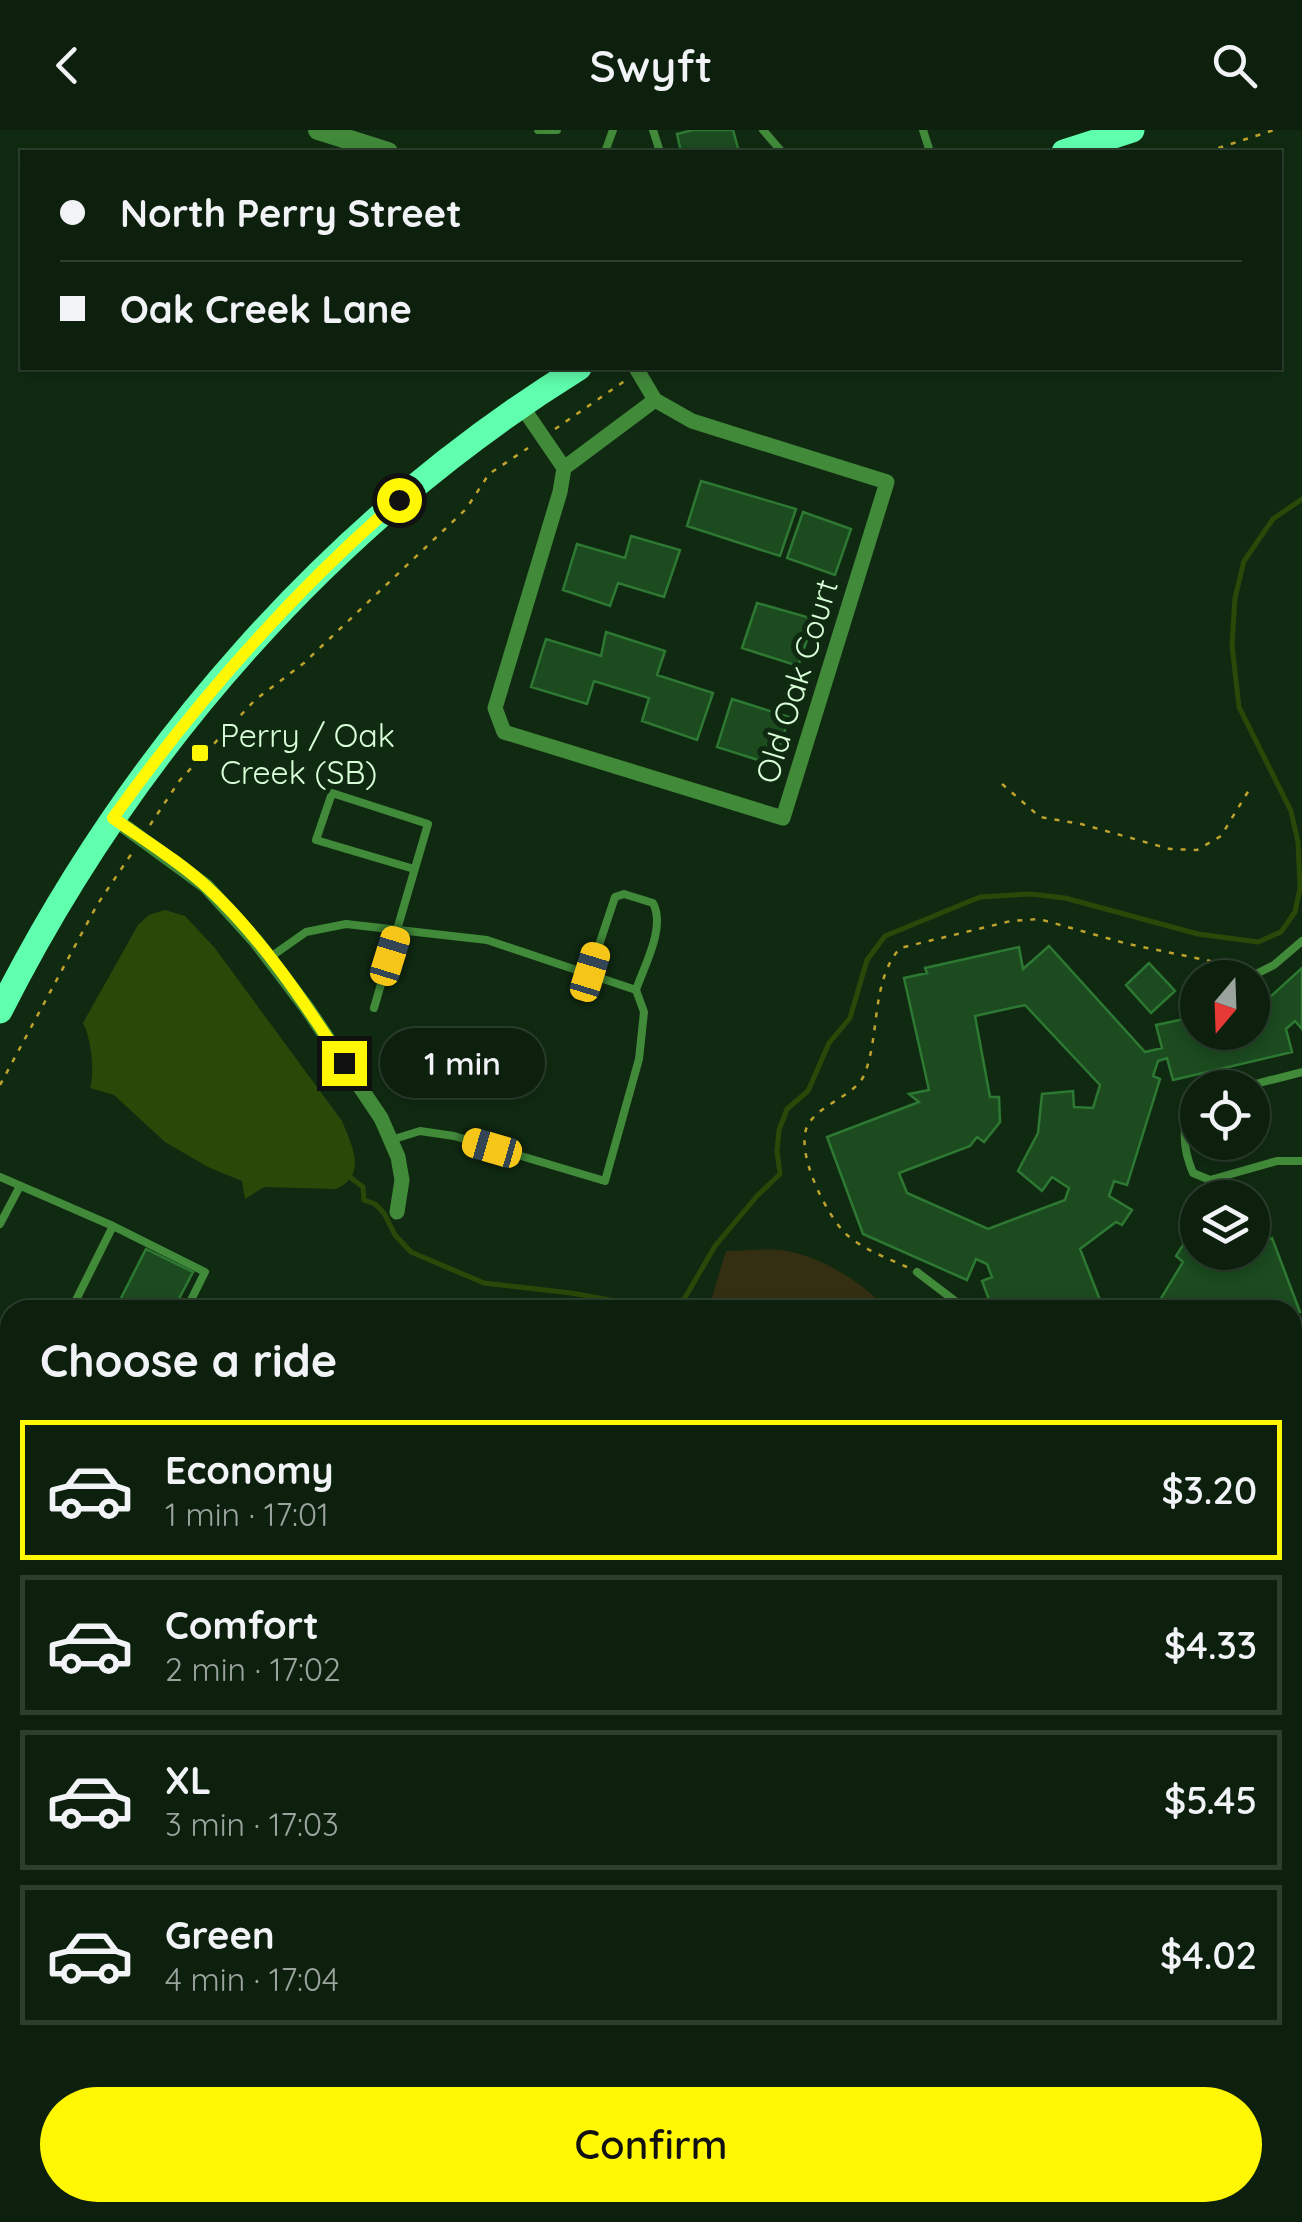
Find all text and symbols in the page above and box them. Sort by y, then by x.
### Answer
text: Swyft [590,37,712,93]
icon: back [40,38,95,93]
icon: search [1207,38,1262,93]
text: North Perry Street [120,189,462,237]
text: Oak Creek Lane [120,285,412,333]
route start [377,478,422,523]
street label: Old Oak Court [746,574,846,788]
place label: Perry / Oak Creek (SB) [220,715,395,792]
marker: Perry / Oak Creek (SB) [189,742,211,764]
car [367,923,413,989]
car [567,939,613,1005]
north arrow [1180,960,1270,1050]
map controls [1180,960,1270,1270]
callout: 1 min [379,1028,544,1098]
route end [322,1041,367,1086]
text: 1 min [424,1043,501,1083]
button: locate [1180,1070,1270,1160]
car [459,1125,525,1171]
button: layers [1180,1180,1270,1270]
text: Choose a ride [40,1332,337,1388]
icon: car [45,1445,135,1535]
text: Economy [165,1446,334,1494]
text: $3.20 [1161,1466,1257,1514]
text: 1 min · 17:01 [165,1494,329,1534]
icon: car [45,1600,135,1690]
text: Comfort [165,1601,319,1649]
text: $4.33 [1164,1621,1257,1669]
text: 2 min · 17:02 [165,1649,341,1689]
icon: car [45,1755,135,1845]
text: XL [165,1756,211,1804]
text: $5.45 [1164,1776,1257,1824]
text: 3 min · 17:03 [165,1804,339,1844]
icon: car [45,1910,135,2000]
text: Green [165,1911,275,1959]
text: $4.02 [1160,1931,1257,1979]
text: 4 min · 17:04 [165,1959,339,1999]
button: Confirm [40,2087,1262,2202]

